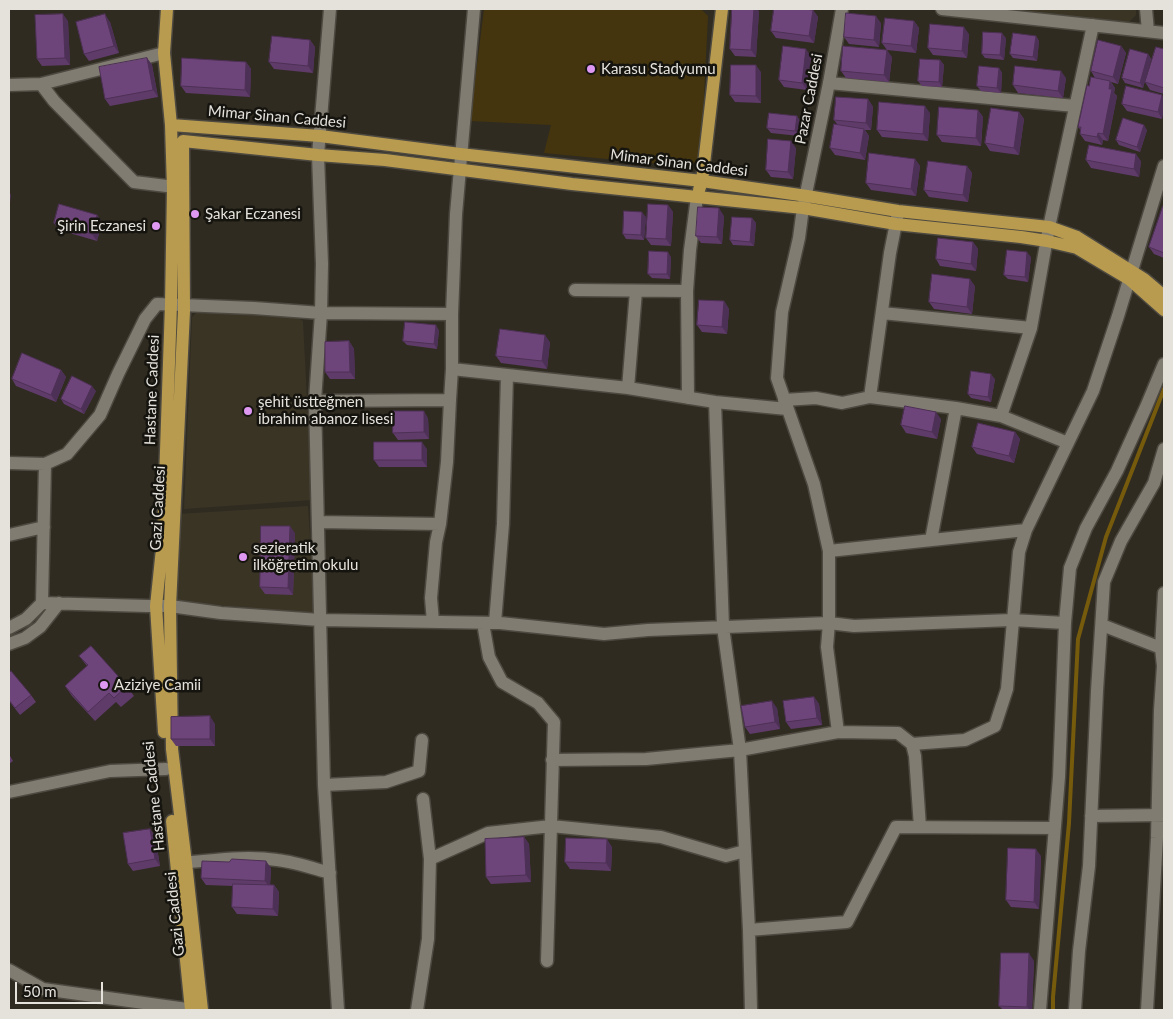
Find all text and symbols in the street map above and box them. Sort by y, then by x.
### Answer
street label: Pazar Caddesi [791,52,827,146]
place label: Karasu Stadyumu [601,60,716,78]
marker: Karasu Stadyumu [585,63,597,75]
street label: Mimar Sinan Caddesi [207,102,347,132]
street label: Mimar Sinan Caddesi [609,146,749,180]
place label: Şakar Eczanesi [205,205,301,223]
marker: Şakar Eczanesi [189,208,201,220]
place label: Şirin Eczanesi [57,217,146,235]
marker: Şirin Eczanesi [150,220,162,232]
street label: Hastane Caddesi [141,335,163,445]
place label: şehit üstteğmen ibrahim abanoz lisesi [258,393,393,428]
marker: şehit üstteğmen ibrahim abanoz lisesi [242,405,254,417]
street label: Gazi Caddesi [147,465,169,551]
place label: sezieratik ilköğretim okulu [253,539,358,574]
marker: sezieratik ilköğretim okulu [237,551,249,563]
place label: Aziziye Camii [114,676,201,694]
marker: Aziziye Camii [98,679,110,691]
street label: Hastane Caddesi [139,740,169,852]
street label: Gazi Caddesi [162,871,188,957]
scale bar [18,972,105,1004]
text: 50 m [23,982,57,1000]

